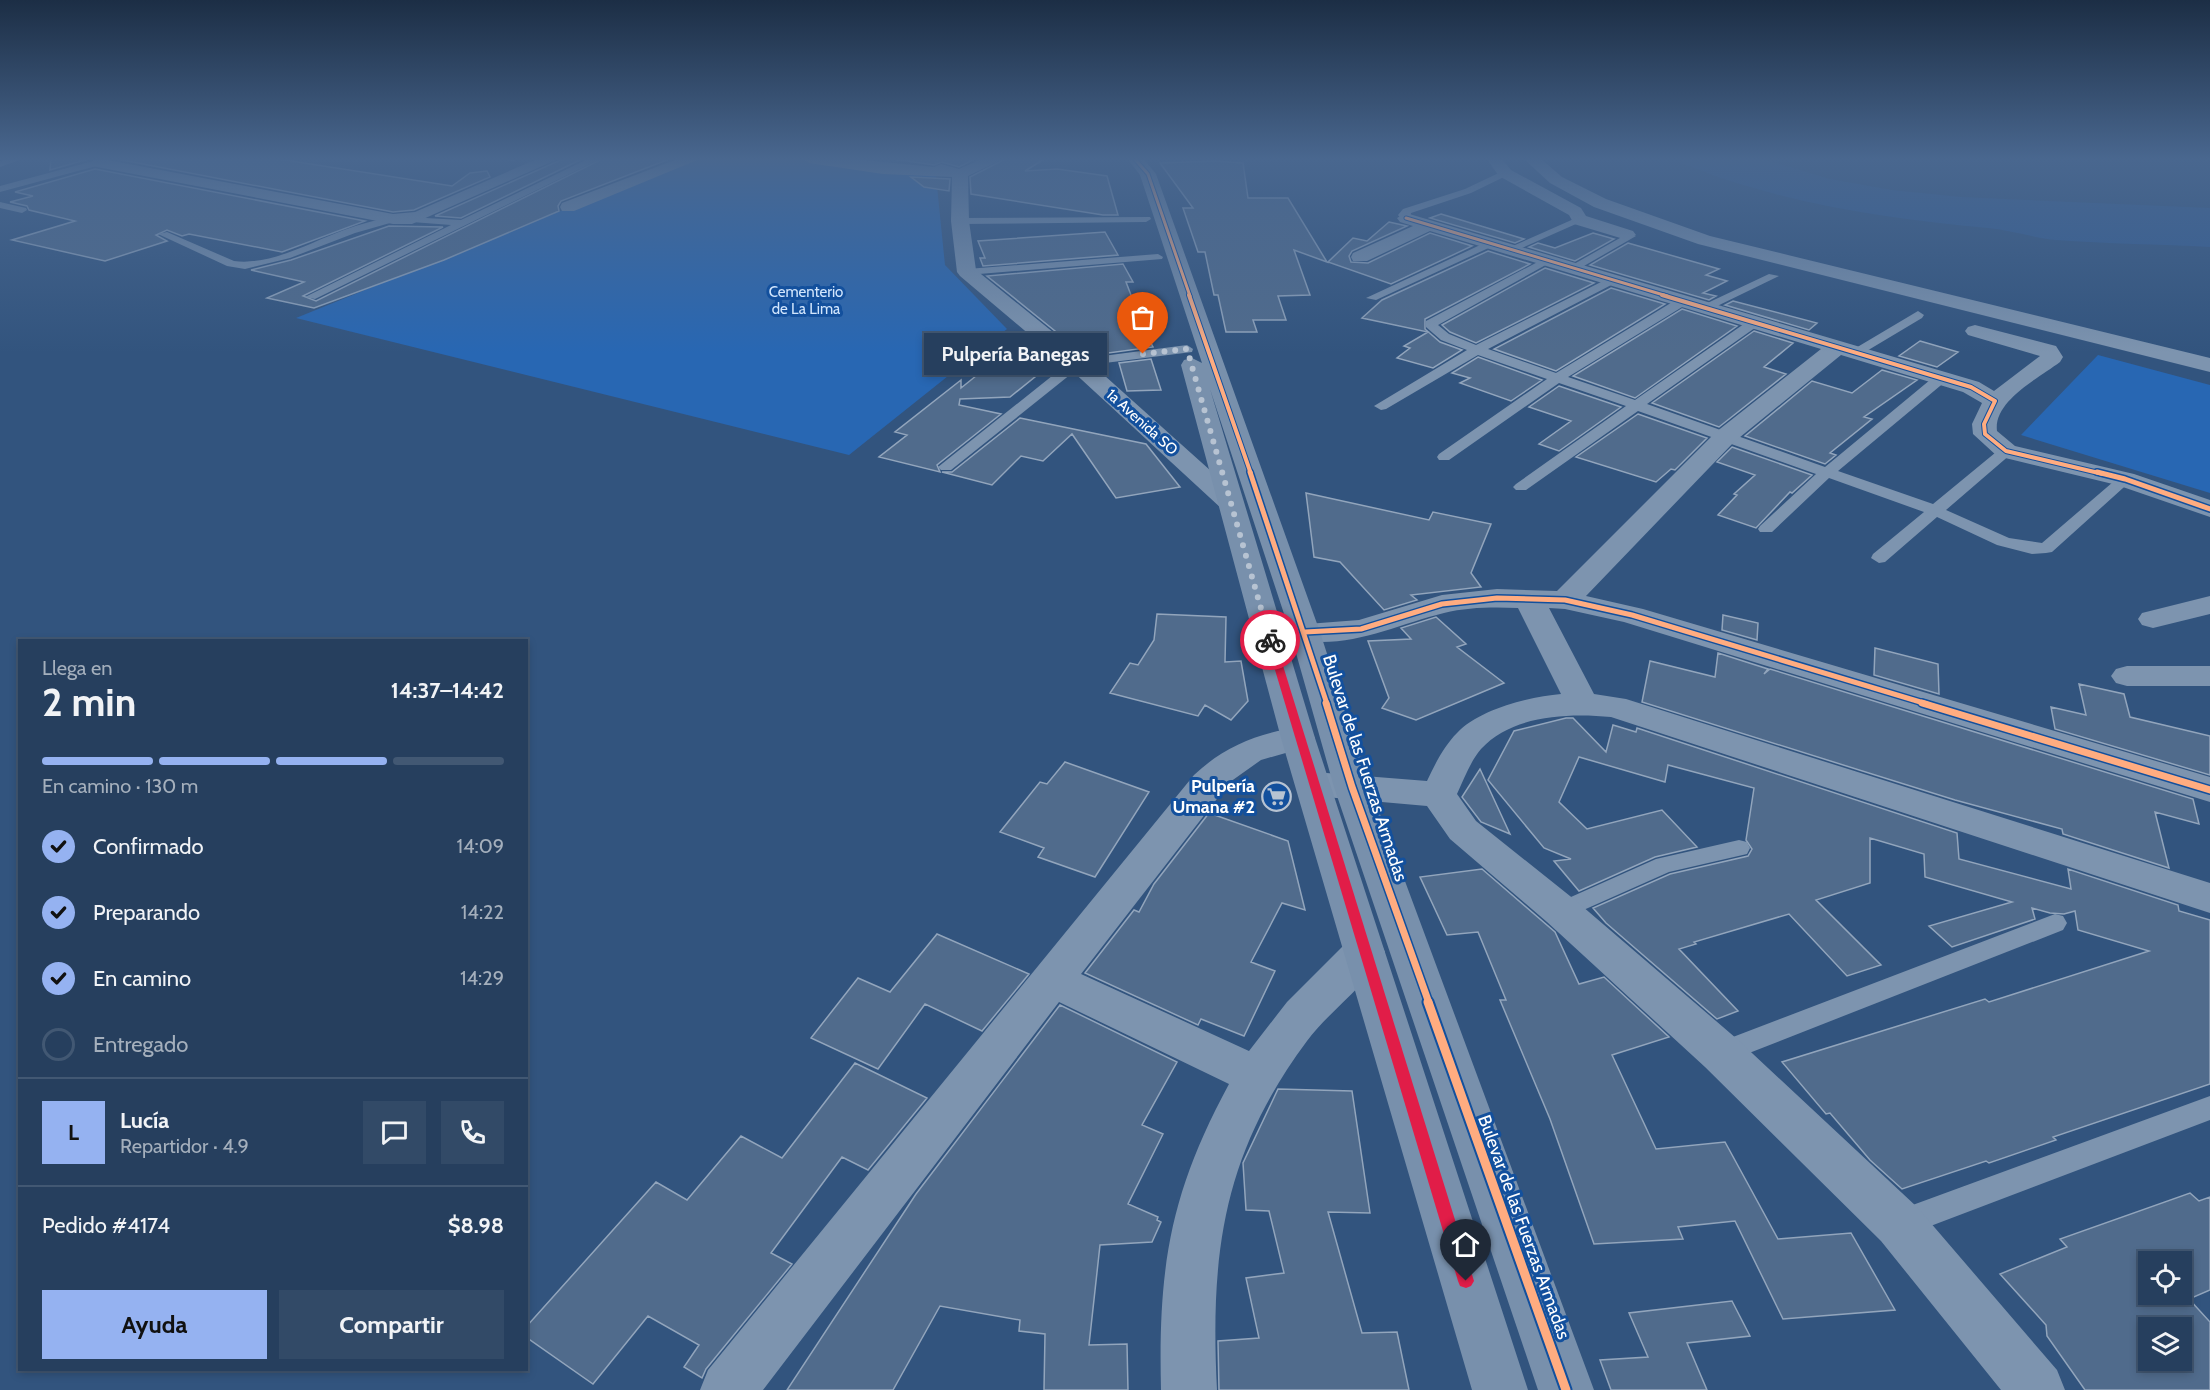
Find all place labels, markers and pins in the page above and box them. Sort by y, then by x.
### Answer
pin [1117,292,1168,354]
callout: Pulpería Banegas [924,333,1107,375]
place label: Pulpería Umana #2 [1173,775,1255,818]
supermarket icon: Pulpería Umana #2 [1260,780,1292,812]
pin [1440,1219,1491,1281]

